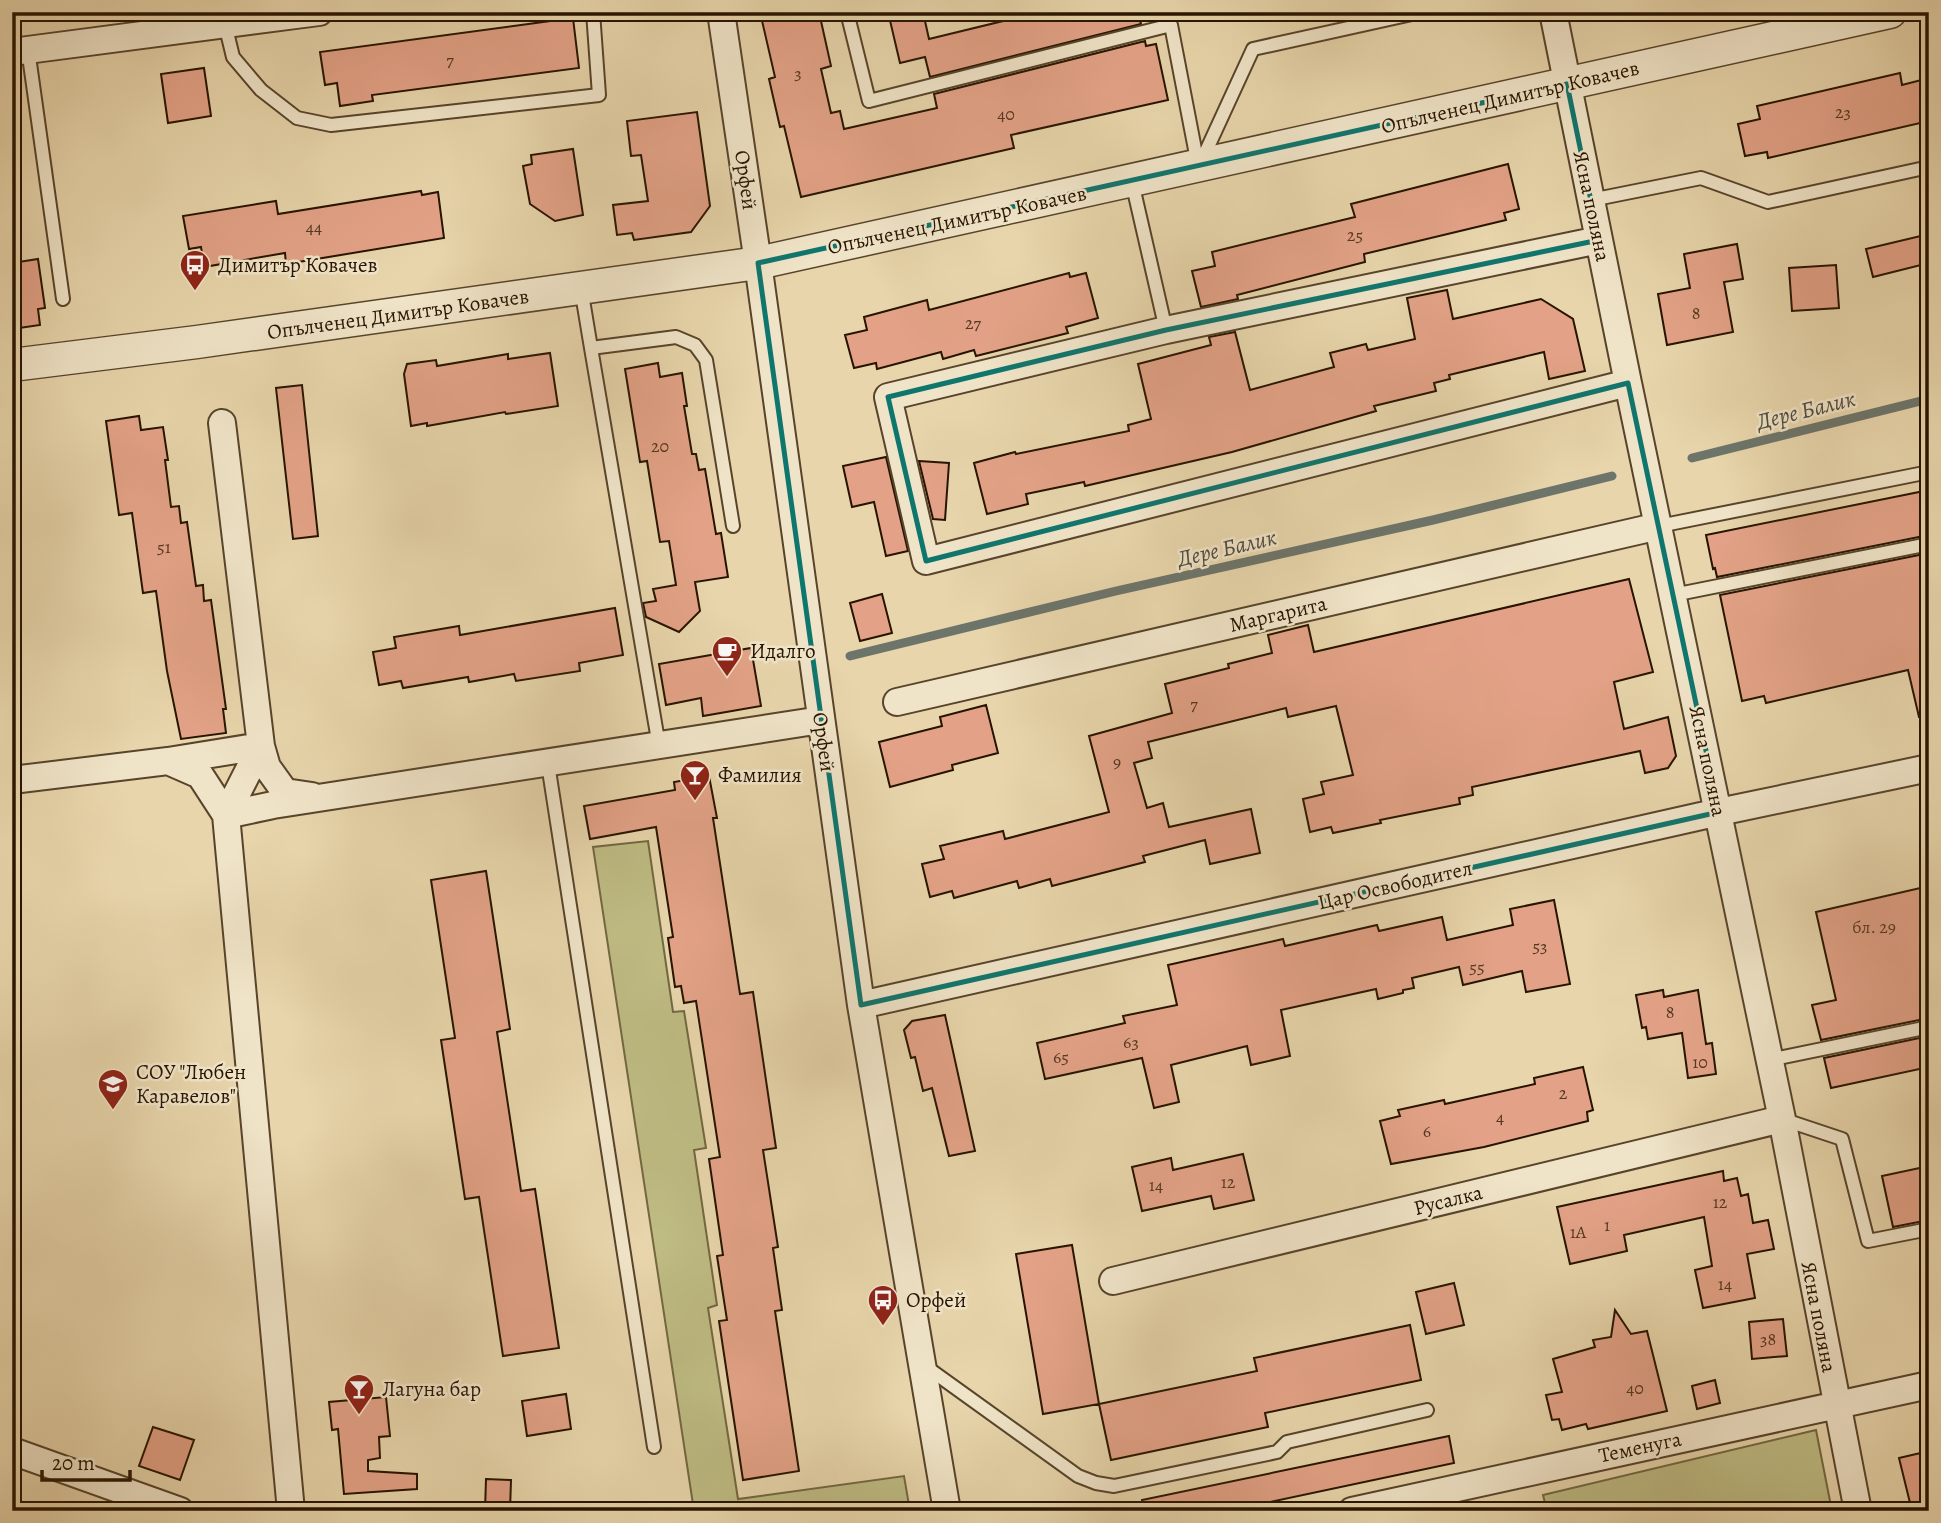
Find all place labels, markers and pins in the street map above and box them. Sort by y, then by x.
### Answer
bus stop icon: Димитър Ковачев [178,248,212,292]
place label: Димитър Ковачев [218,251,378,279]
cafe icon: Идалго [710,634,744,678]
place label: Идалго [750,637,816,665]
bar icon: Фамилия [678,758,712,802]
place label: Фамилия [718,761,802,789]
place label: СОУ "Любен Каравелов" [136,1058,246,1110]
school or university icon: СОУ "Любен Каравелов" [96,1067,130,1111]
bus stop icon: Орфей [866,1283,900,1327]
place label: Орфей [906,1286,966,1314]
bar icon: Лагуна бар [342,1372,376,1416]
place label: Лагуна бар [382,1375,481,1403]

